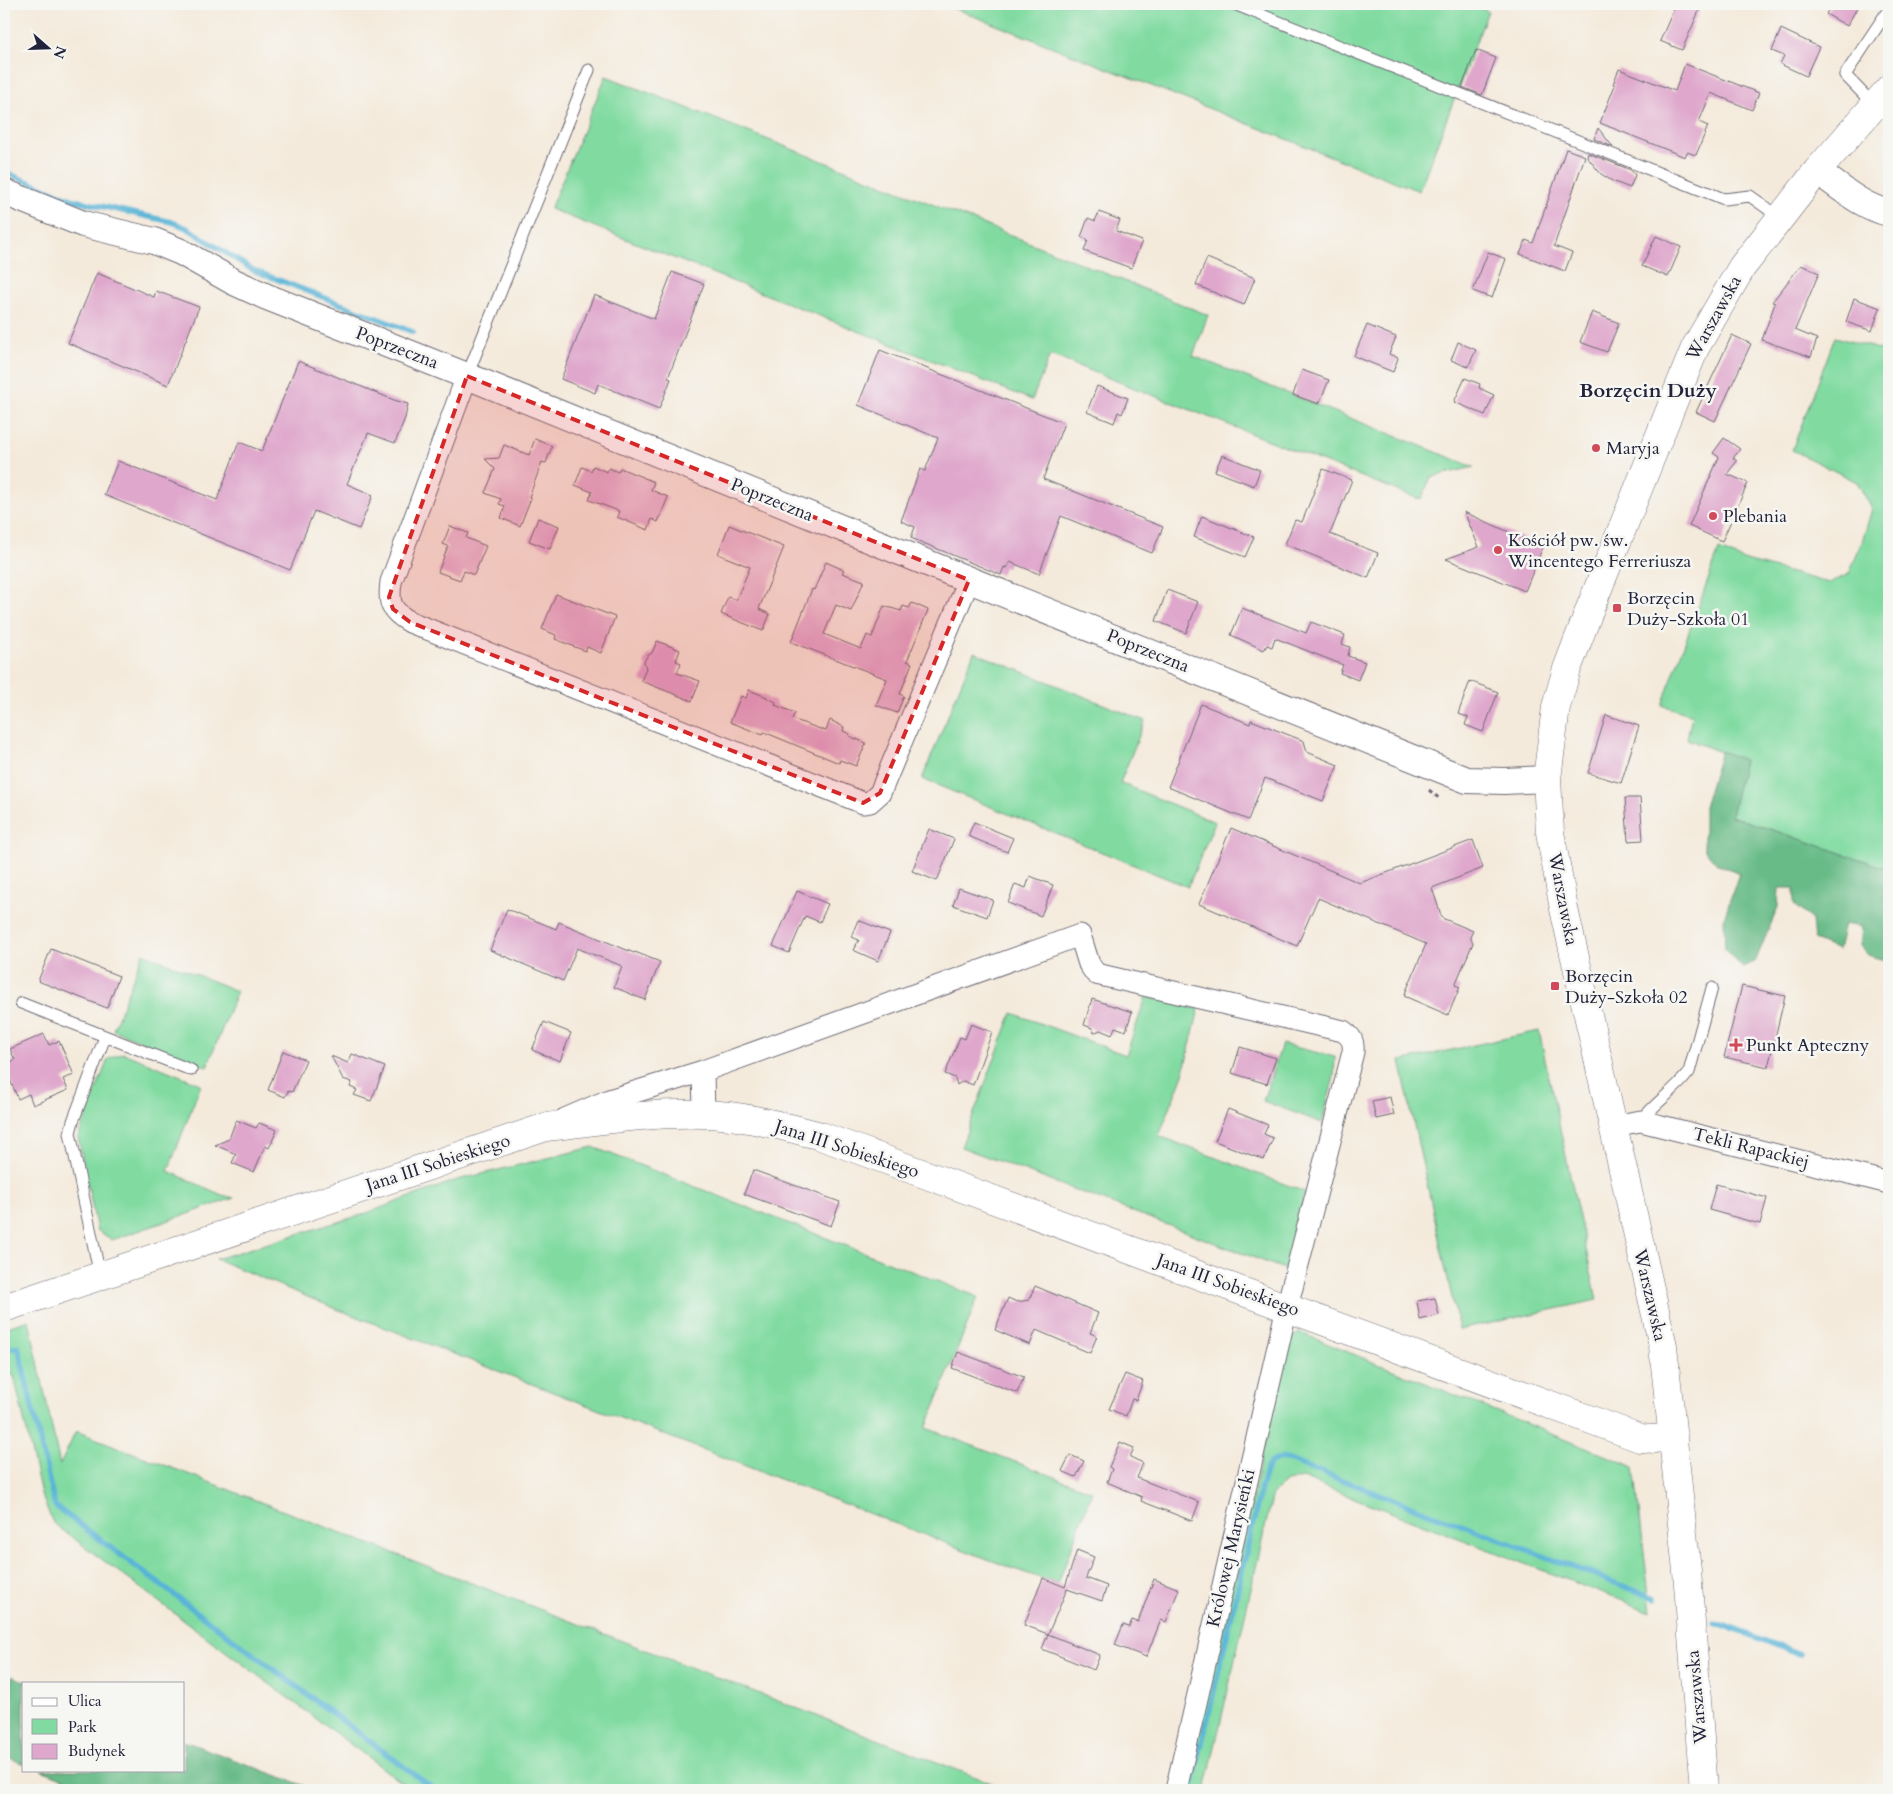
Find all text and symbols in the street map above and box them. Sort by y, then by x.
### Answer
north arrow [22,22,72,72]
text: N [49,43,71,61]
street label: Warszawska [1680,271,1748,366]
street label: Poprzeczna [352,321,442,375]
district label: Borzęcin Duży [1579,377,1718,404]
place label: Maryja [1606,436,1660,461]
marker: Maryja [1590,442,1602,454]
street label: Poprzeczna [727,472,817,528]
place label: Plebania [1723,504,1787,529]
marker: Plebania [1707,510,1719,522]
place label: Kościół pw. św. Wincentego Ferreriusza [1507,528,1692,574]
marker: Kościół pw. św. Wincentego Ferreriusza [1492,544,1504,556]
place label: Borzęcin Duży-Szkoła 01 [1627,586,1750,632]
marker: Borzęcin Duży-Szkoła 01 [1611,602,1623,614]
street label: Poprzeczna [1103,623,1193,679]
street label: Warszawska [1542,850,1584,948]
place label: Borzęcin Duży-Szkoła 02 [1565,964,1688,1010]
marker: Borzęcin Duży-Szkoła 02 [1549,980,1561,992]
place label: Punkt Apteczny [1746,1033,1870,1058]
marker: Punkt Apteczny [1730,1039,1742,1051]
street label: Jana III Sobieskiego [769,1113,923,1184]
street label: Tekli Rapackiej [1690,1121,1812,1175]
street label: Jana III Sobieskiego [360,1128,514,1199]
street label: Warszawska [1627,1245,1673,1344]
street label: Jana III Sobieskiego [1150,1247,1303,1323]
street label: Królowej Marysieńki [1201,1466,1261,1630]
street label: Warszawska [1680,1649,1714,1746]
legend [22,1682,185,1772]
text: Ulica [68,1691,102,1711]
text: Park [68,1717,97,1737]
text: Budynek [68,1741,126,1761]

